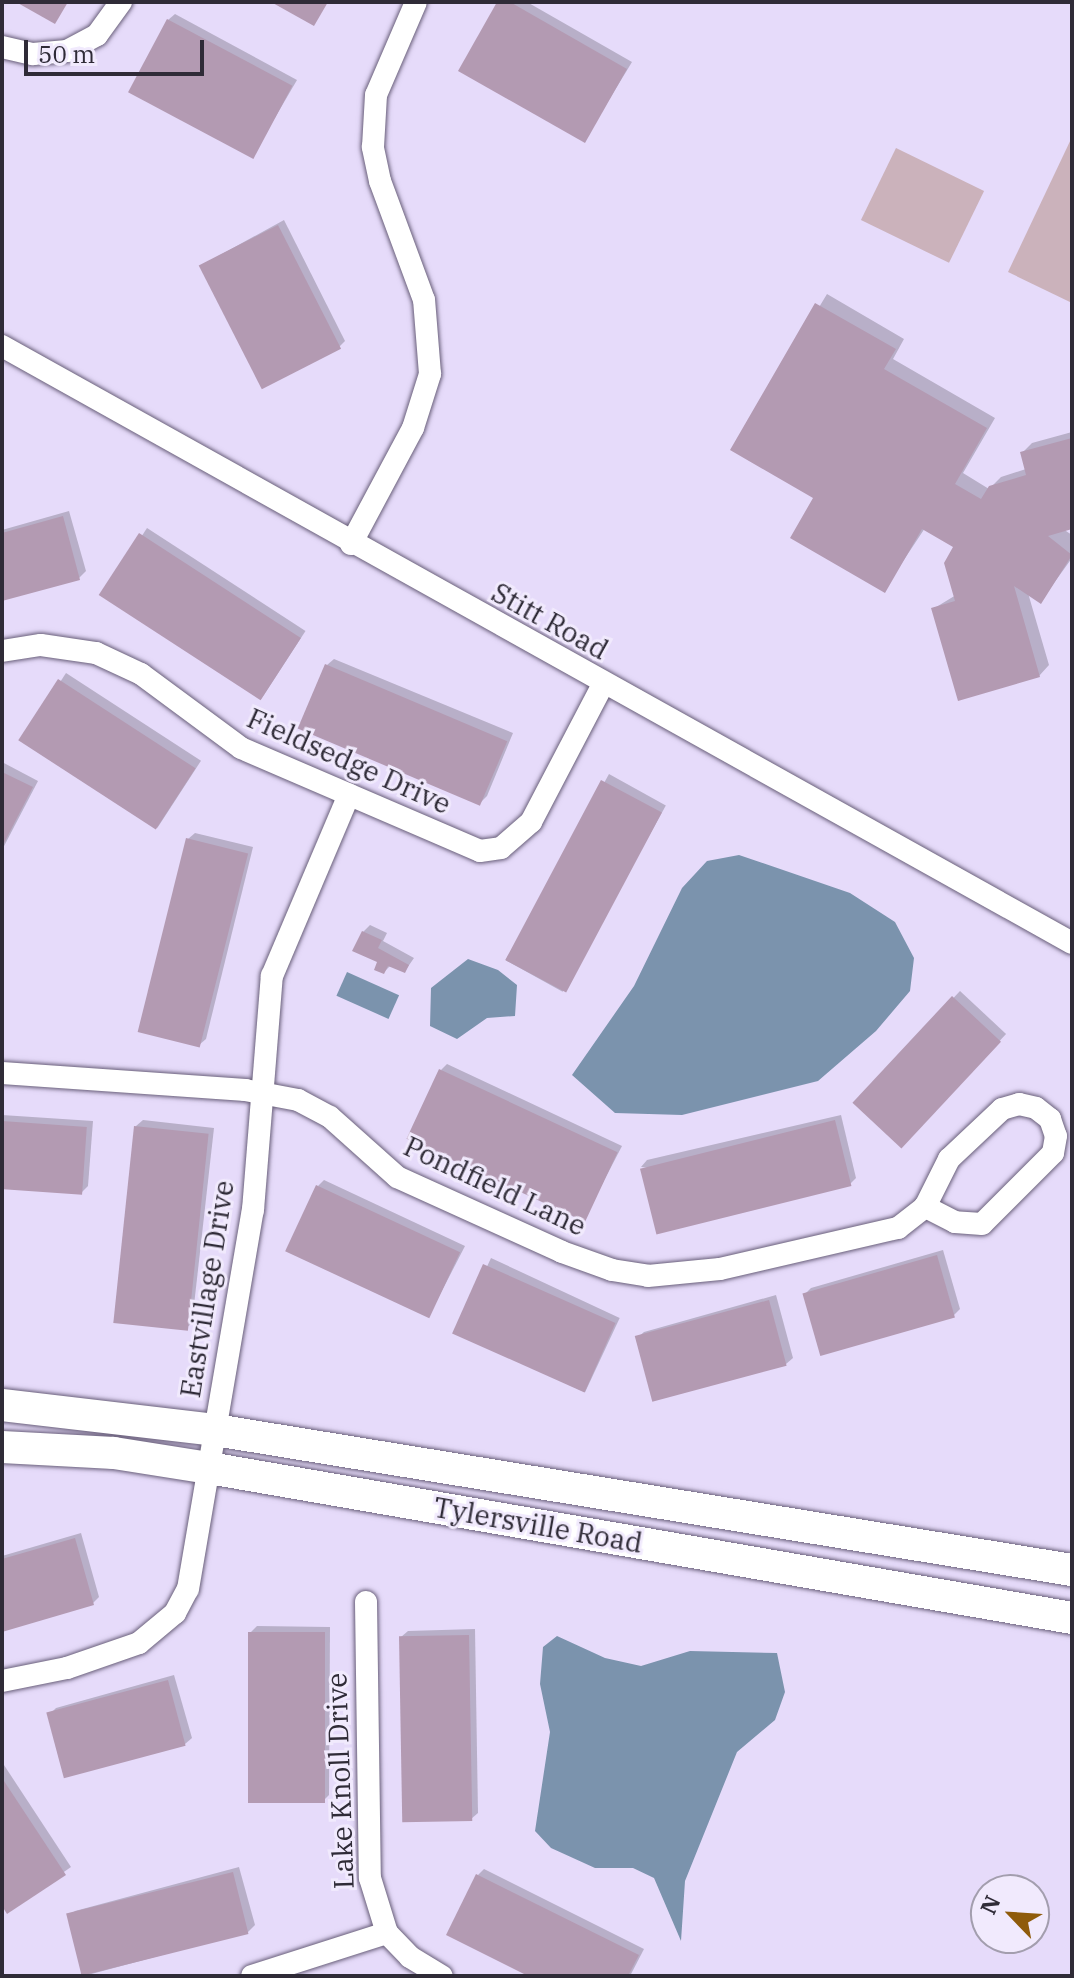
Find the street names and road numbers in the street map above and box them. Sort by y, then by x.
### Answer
street label: Stitt Road [486,575,614,667]
street label: Fieldsedge Drive [242,701,456,821]
street label: Pondfield Lane [399,1129,591,1243]
street label: Eastvillage Drive [173,1178,241,1400]
street label: Tylersville Road [431,1490,645,1560]
street label: Lake Knoll Drive [319,1672,361,1890]

